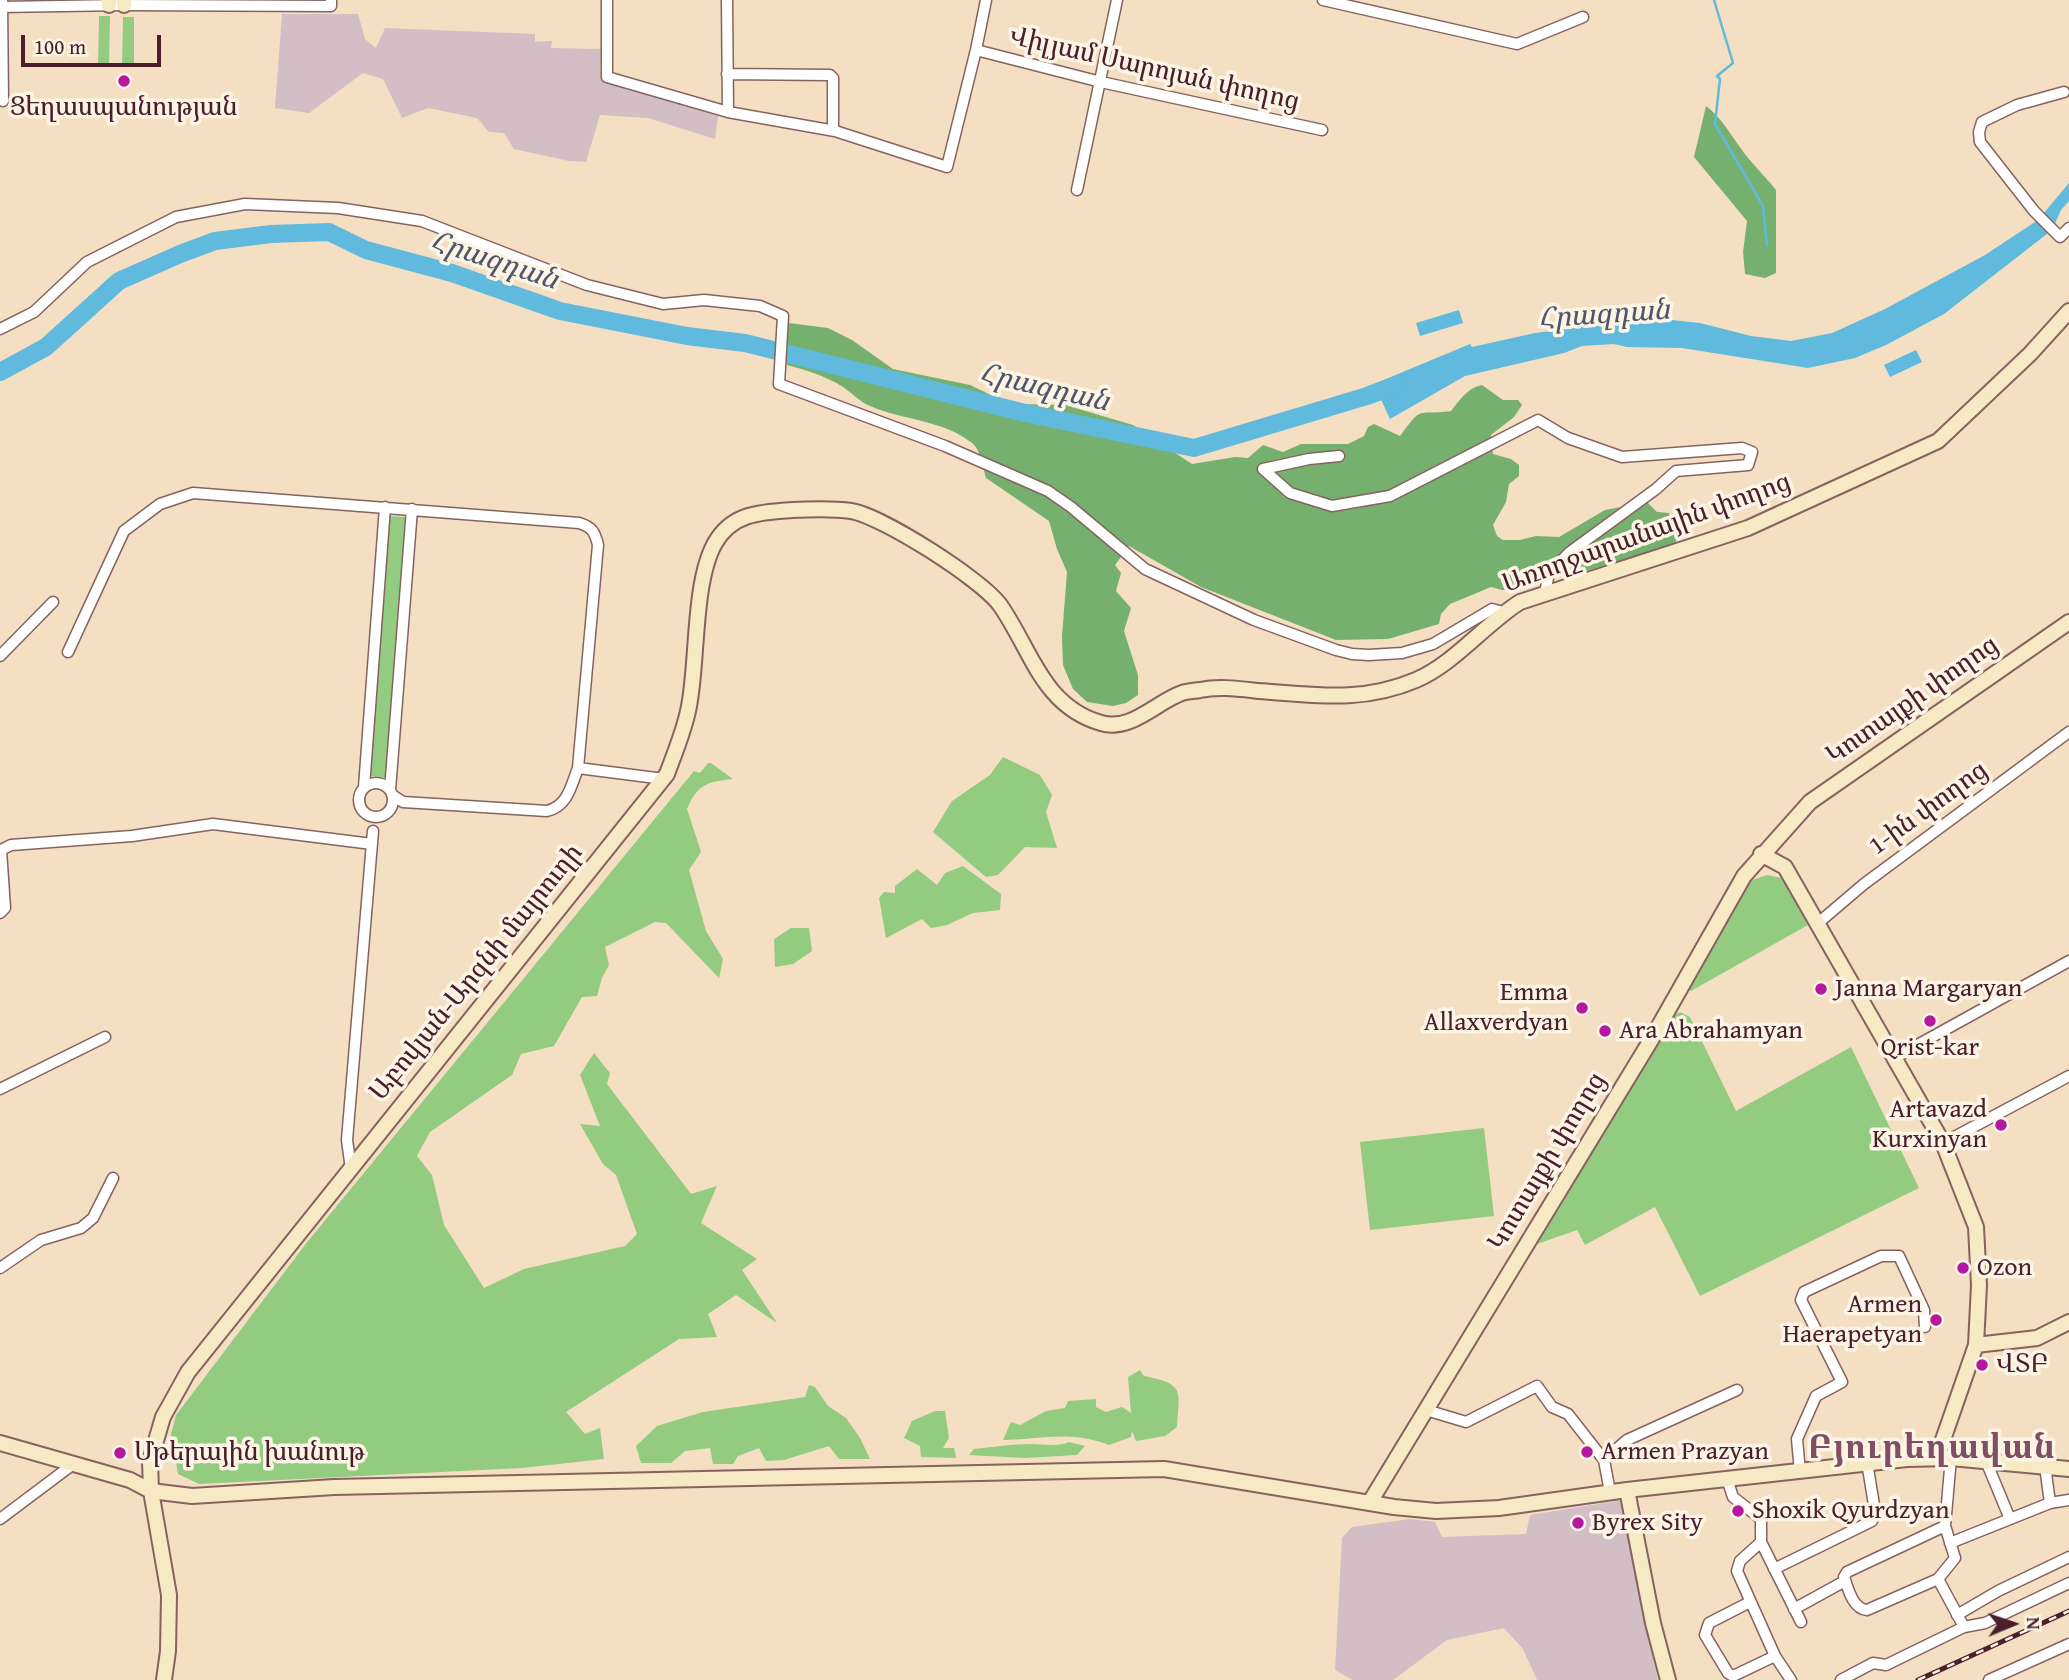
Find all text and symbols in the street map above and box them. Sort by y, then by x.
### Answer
scale bar [24,21,164,65]
street label: Վիլյամ Սարոյան փողոց [1006,21,1302,119]
text: 100 m [34,31,86,62]
marker: Ցեղասպանության [116,73,132,89]
place label: Ցեղասպանության [11,92,237,124]
water label: Հրազդան [426,226,562,298]
water label: Հրազդան [1537,295,1671,337]
water label: Հրազդան [976,358,1112,420]
street label: Առողջարանային փողոց [1499,467,1795,601]
street label: Կոտայքի փողոց [1821,630,2005,772]
street label: 1-ին փողոց [1864,755,1994,863]
street label: Աբովյան-Արզնի մայրուղի [364,839,590,1107]
place label: Janna Margaryan [1835,973,2022,1005]
place label: Emma Allaxverdyan [1424,977,1568,1038]
marker: Janna Margaryan [1813,981,1829,997]
marker: Emma Allaxverdyan [1574,1000,1590,1016]
marker: Qrist-kar [1922,1013,1938,1029]
place label: Ara Abrahamyan [1619,1015,1803,1047]
marker: Ara Abrahamyan [1597,1023,1613,1039]
place label: Qrist-kar [1881,1032,1979,1064]
street label: Կոտայքի փողոց [1482,1067,1614,1257]
place label: Artavazd Kurxinyan [1872,1094,1987,1156]
marker: Artavazd Kurxinyan [1993,1117,2009,1133]
place label: Ozon [1977,1252,2032,1284]
marker: Ozon [1955,1260,1971,1276]
place label: Armen Haerapetyan [1783,1289,1922,1350]
marker: Armen Haerapetyan [1928,1312,1944,1328]
place label: ՎՏԲ [1996,1349,2048,1381]
marker: ՎՏԲ [1974,1357,1990,1373]
district label: Բյուրեղավան [1809,1430,2055,1470]
place label: Armen Prazyan [1601,1436,1769,1468]
place label: Մթերային խանութ [134,1437,365,1469]
marker: Armen Prazyan [1579,1444,1595,1460]
marker: Մթերային խանութ [112,1445,128,1461]
place label: Shoxik Qyurdzyan [1752,1495,1949,1527]
marker: Shoxik Qyurdzyan [1730,1503,1746,1519]
place label: Byrex Sity [1592,1507,1703,1539]
marker: Byrex Sity [1570,1515,1586,1531]
north arrow [1978,1589,2048,1659]
text: N [2020,1616,2048,1630]

